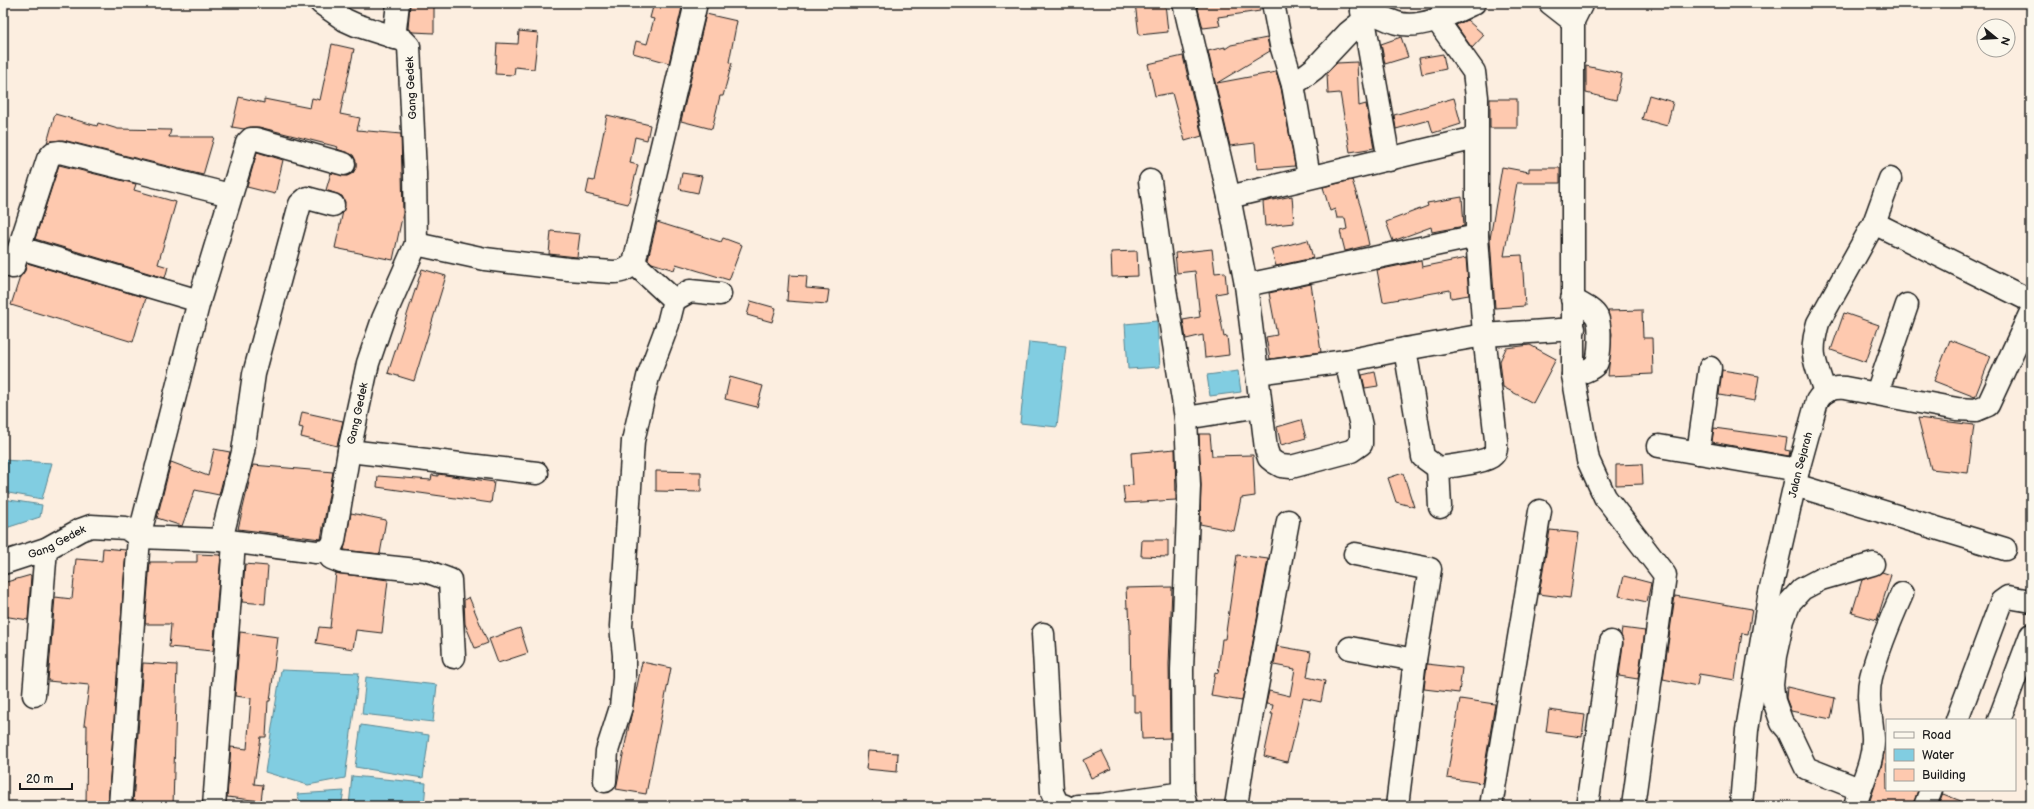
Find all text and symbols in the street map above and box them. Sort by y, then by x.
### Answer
north arrow [1976,18,2016,58]
text: N [1998,35,2012,47]
street label: Gang Gedek [403,56,419,120]
street label: Gang Gedek [344,381,370,446]
street label: Jalan Sejarah [1785,430,1815,499]
street label: Gang Gedek [26,522,88,561]
legend [1886,719,2016,791]
text: Road [1922,728,1951,743]
text: Water [1922,748,1954,763]
scale bar [20,765,72,791]
text: Building [1922,768,1966,783]
text: 20 m [26,772,53,787]

